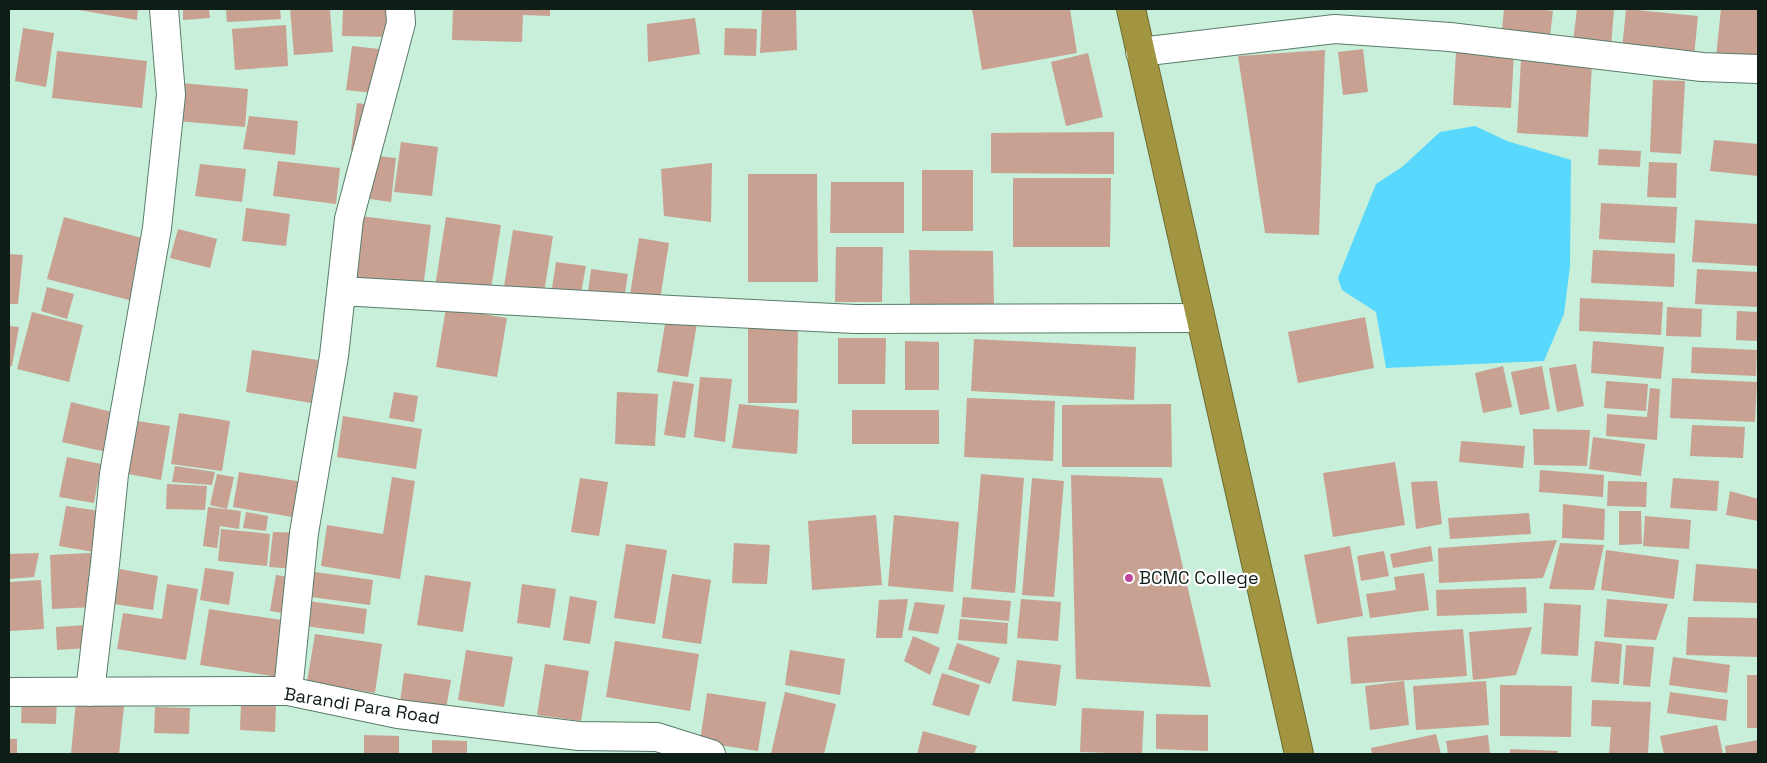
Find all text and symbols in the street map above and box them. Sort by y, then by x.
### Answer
place label: BCMC College [1139,566,1259,589]
marker: BCMC College [1123,572,1135,584]
street label: Barandi Para Road [283,682,442,729]

